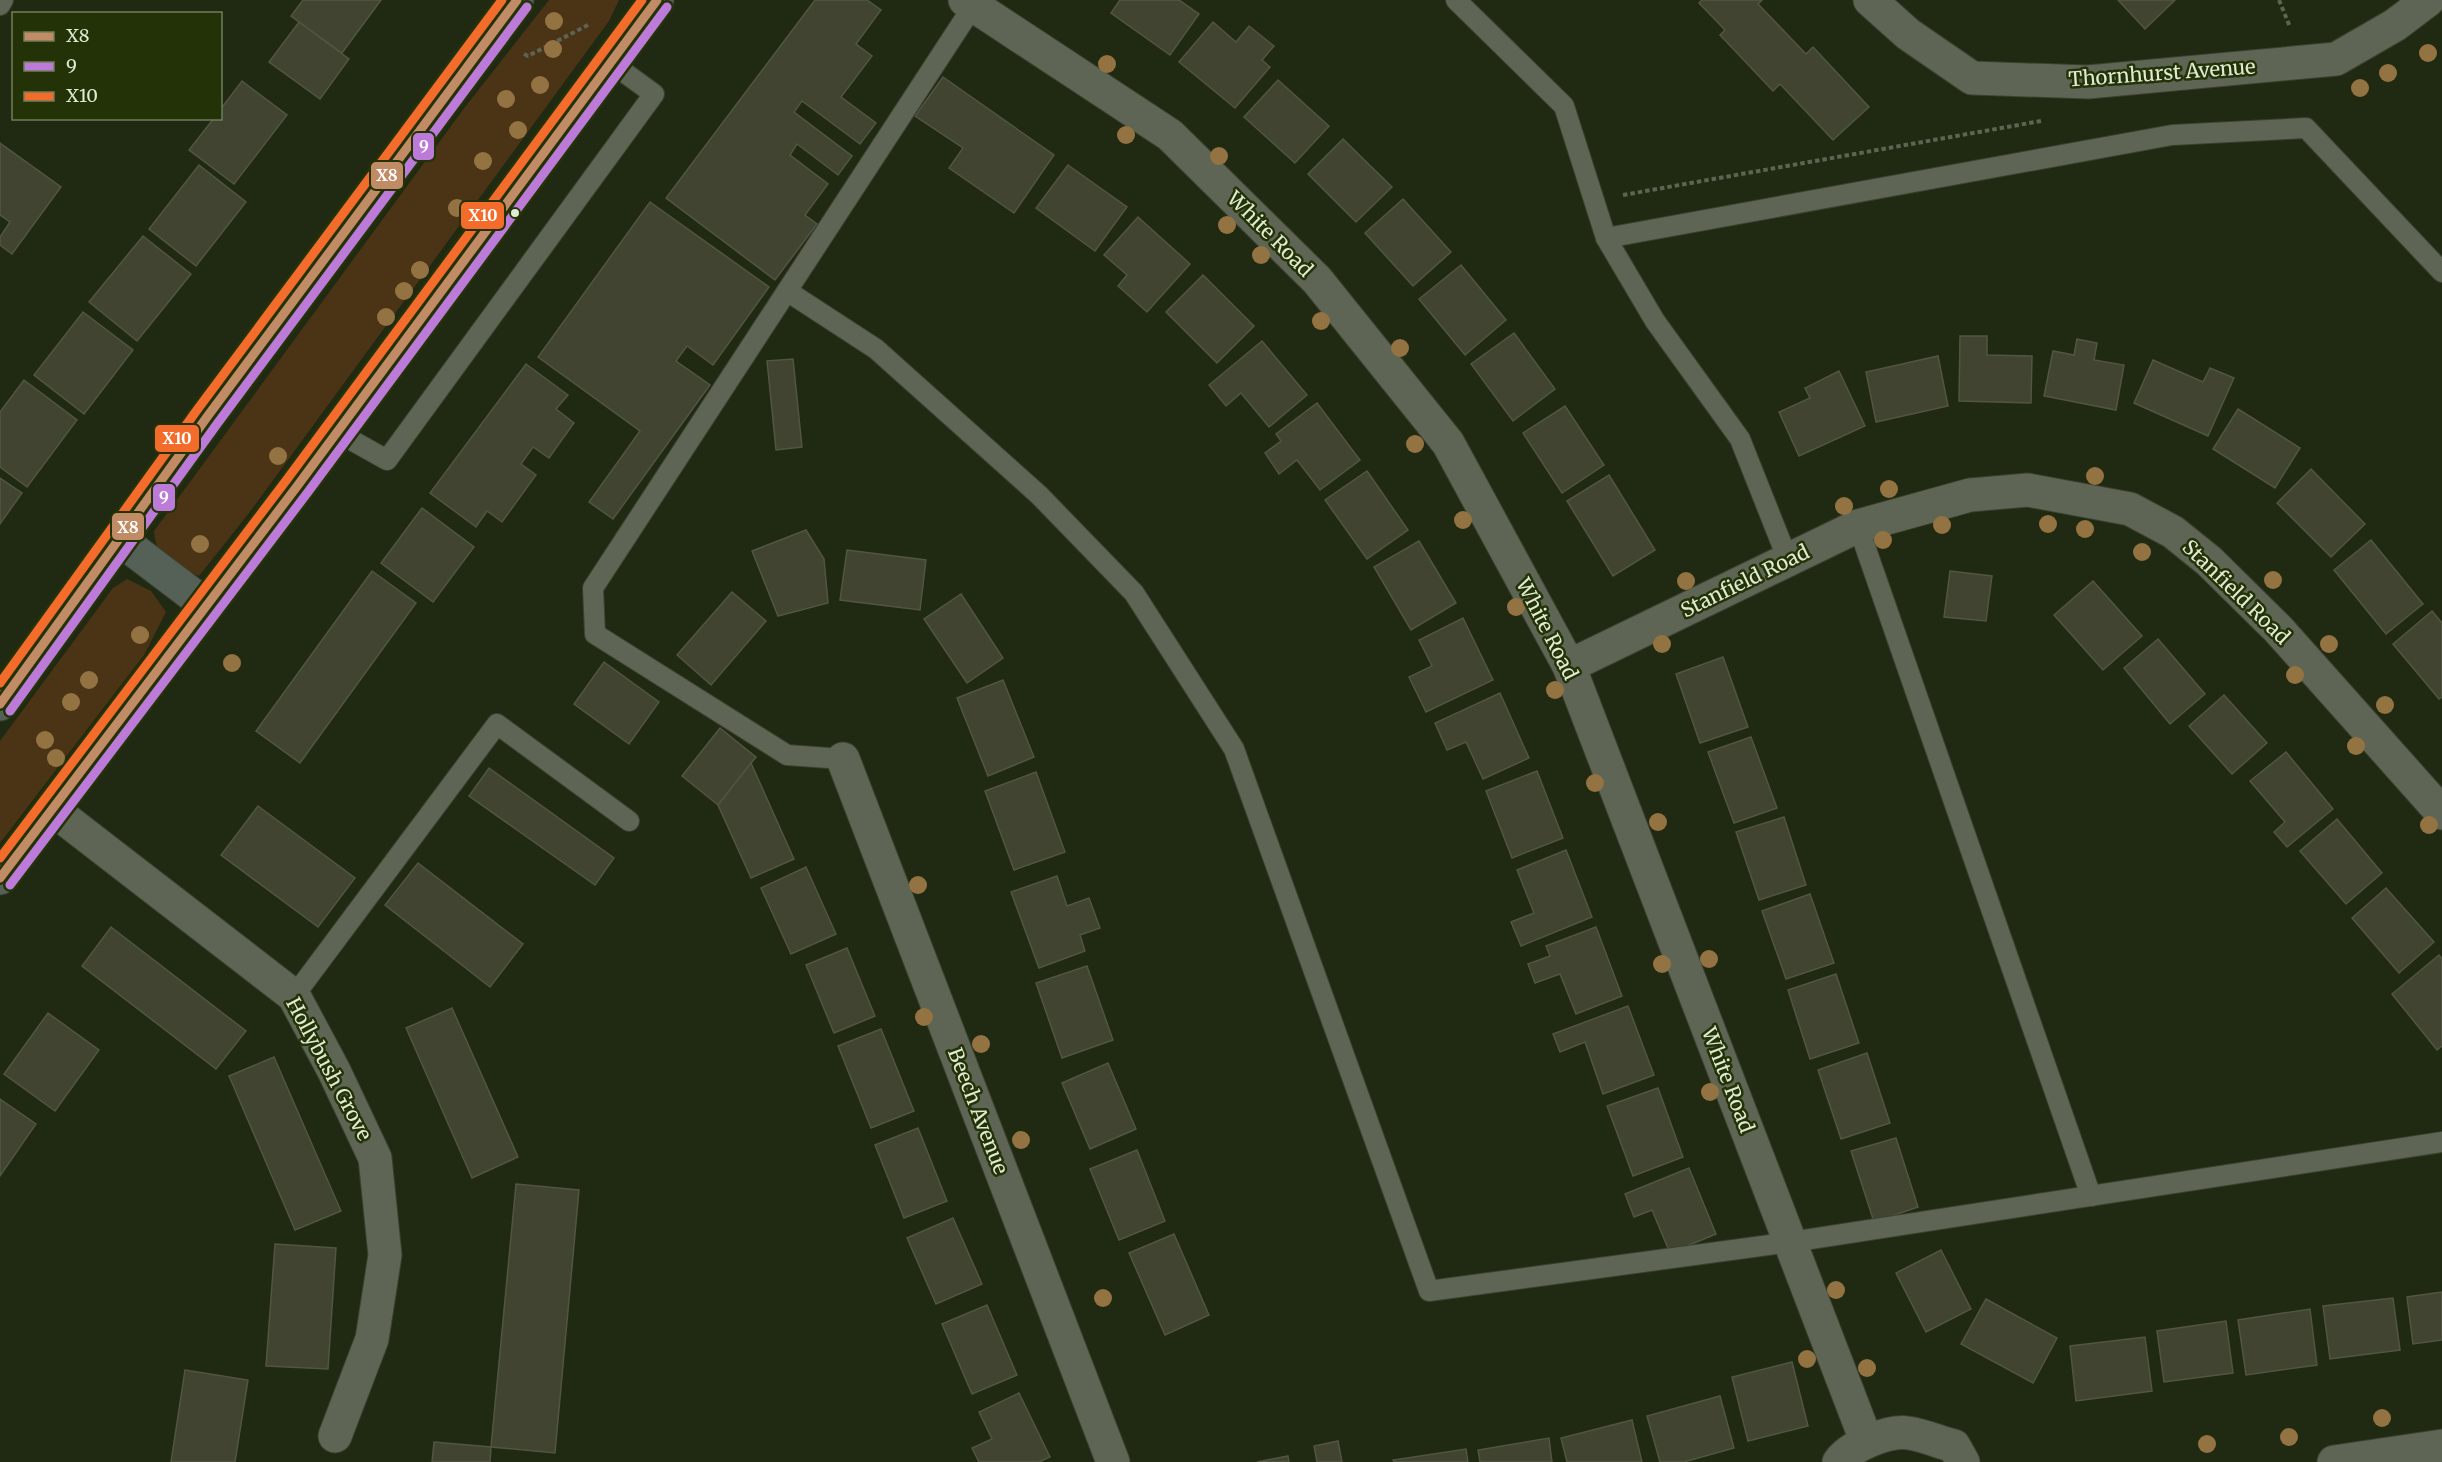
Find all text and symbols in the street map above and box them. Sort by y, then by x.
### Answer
legend [12,12,222,120]
text: X8 [66,24,89,47]
street label: Thornhurst Avenue [2068,53,2256,92]
text: 9 [66,54,77,77]
text: X10 [66,84,98,107]
line badge: 9 [412,132,435,161]
text: 9 [419,136,429,156]
line badge: X8 [370,161,404,190]
text: X8 [376,165,398,185]
street label: White Road [1222,185,1318,282]
line badge: X10 [460,201,505,230]
text: X10 [468,205,498,225]
unlabelled marker [509,207,521,219]
line badge: X10 [154,424,200,453]
text: X10 [162,428,192,448]
line badge: 9 [152,483,176,512]
text: 9 [159,487,169,507]
line badge: X8 [111,512,145,541]
text: X8 [117,517,139,537]
street label: Stanfield Road [2177,534,2295,649]
street label: Stanfield Road [1677,539,1813,622]
street label: White Road [1511,573,1584,684]
street label: Hollybush Grove [281,993,378,1145]
street label: White Road [1697,1023,1760,1136]
street label: Beech Avenue [943,1044,1014,1178]

